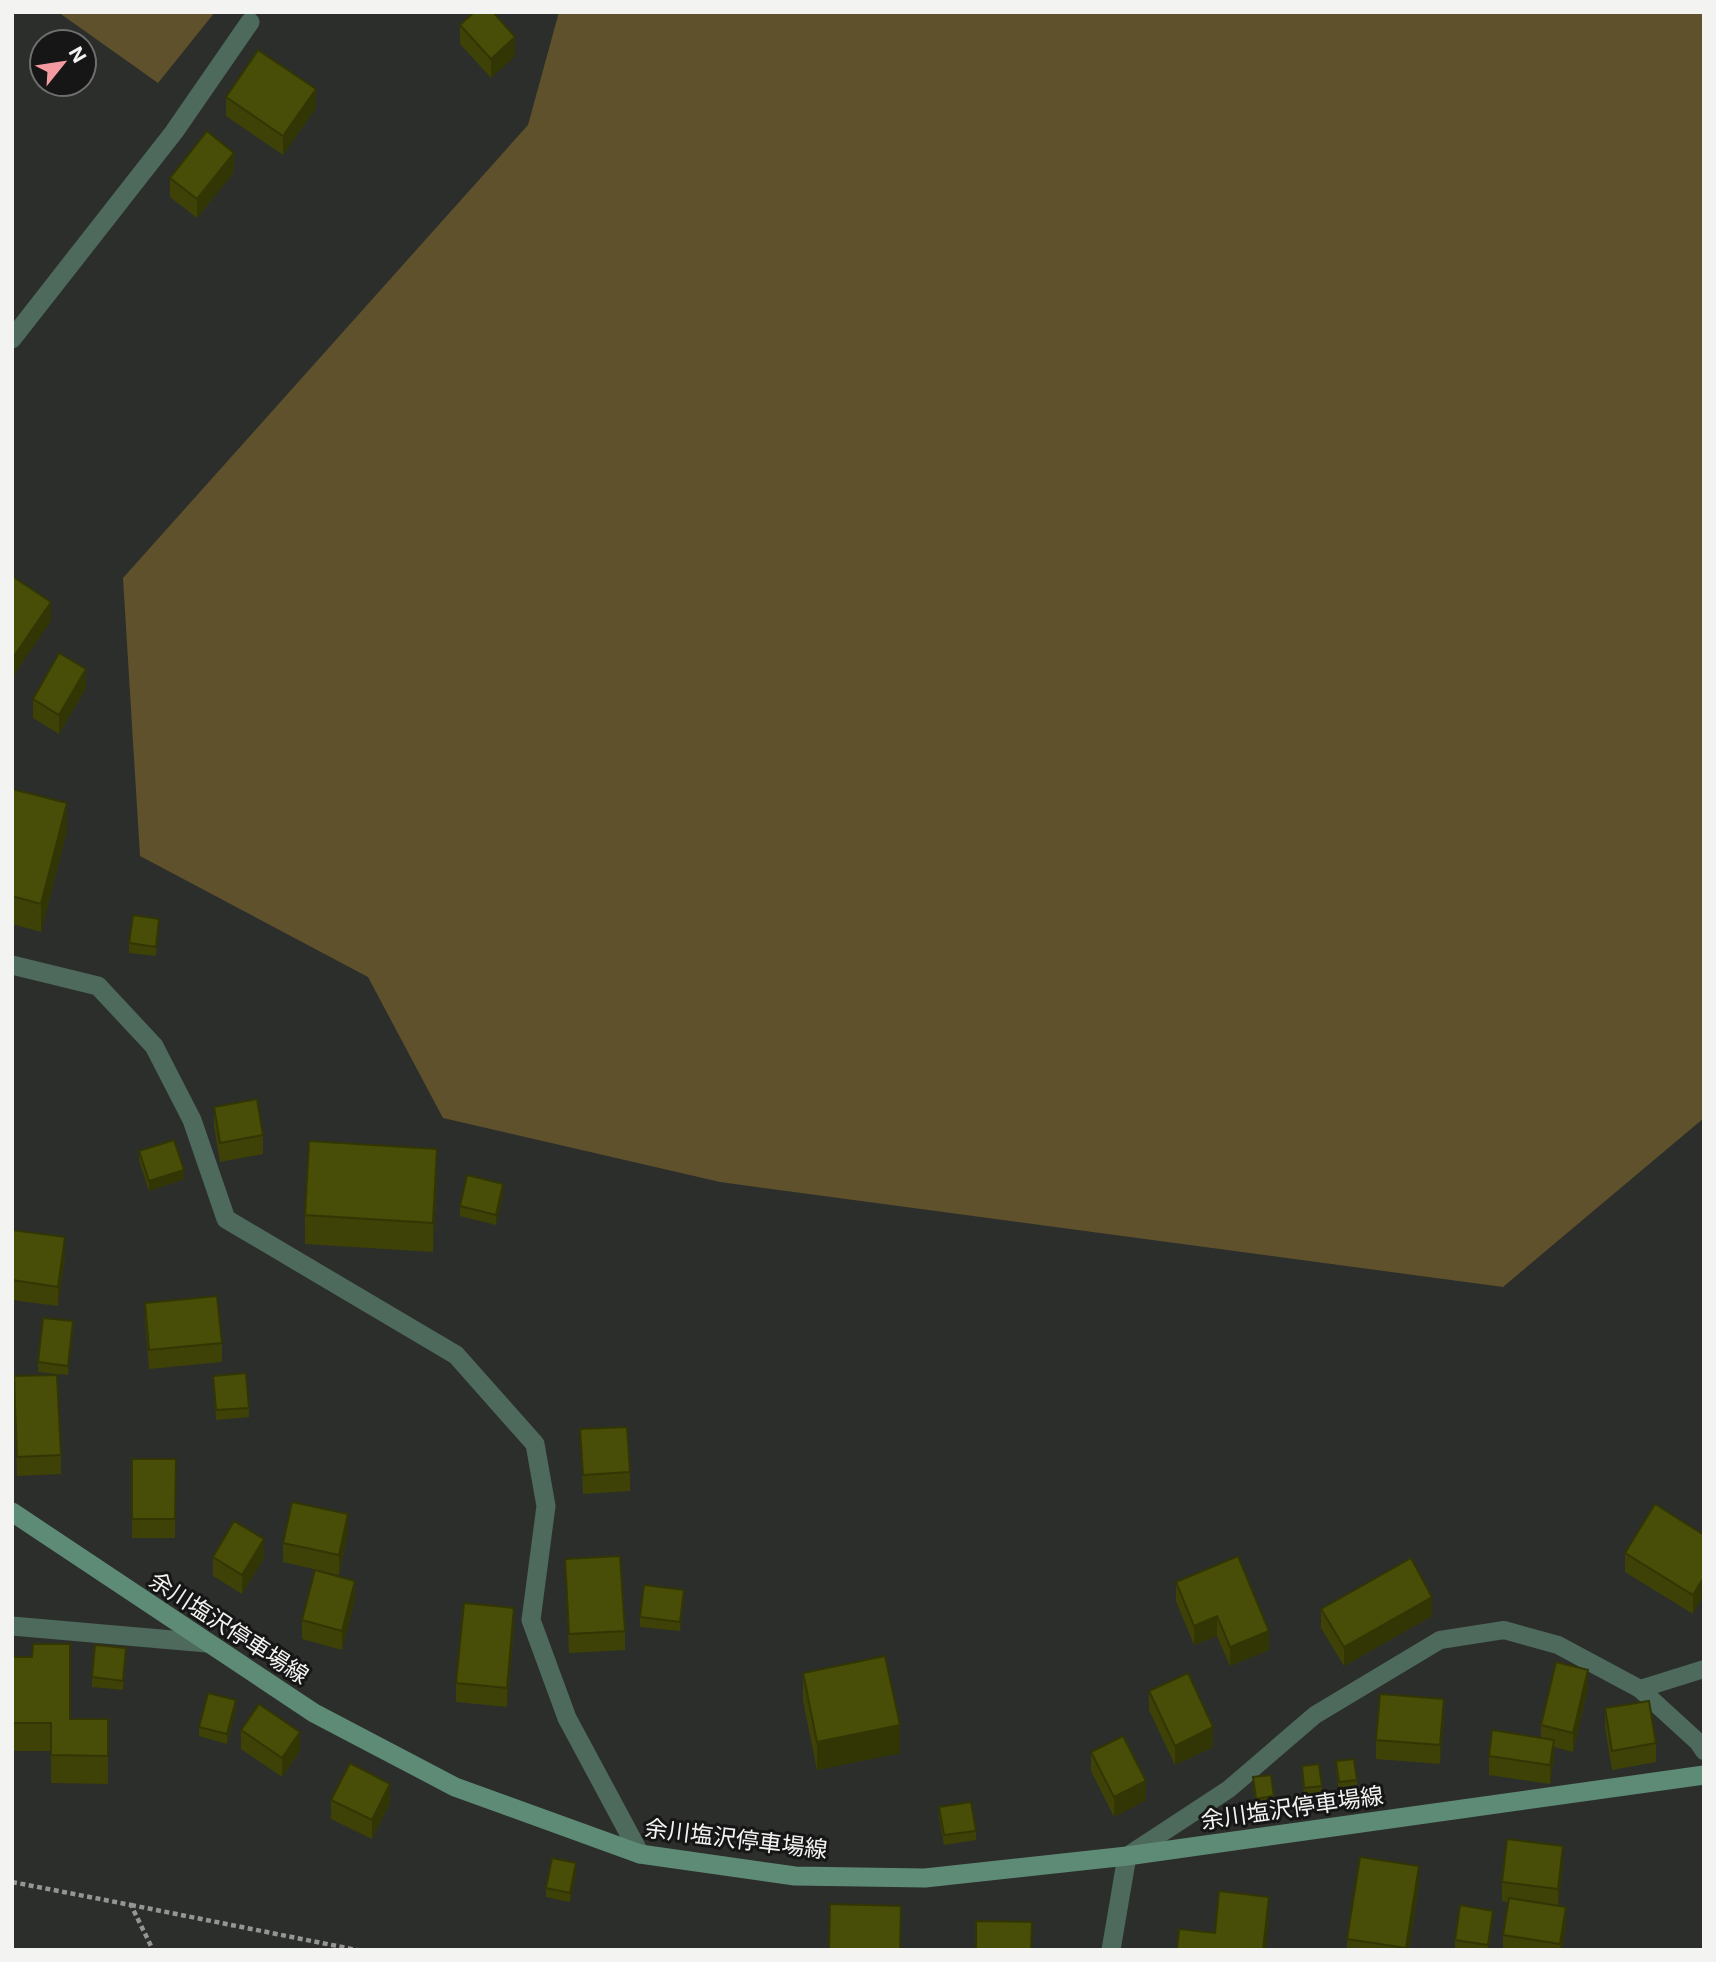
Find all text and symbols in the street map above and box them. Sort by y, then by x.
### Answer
north arrow [28,28,98,98]
text: N [64,43,91,67]
street label: 余川塩沢停車場線 [144,1566,314,1690]
street label: 余川塩沢停車場線 [1199,1781,1385,1835]
street label: 余川塩沢停車場線 [643,1814,829,1864]

